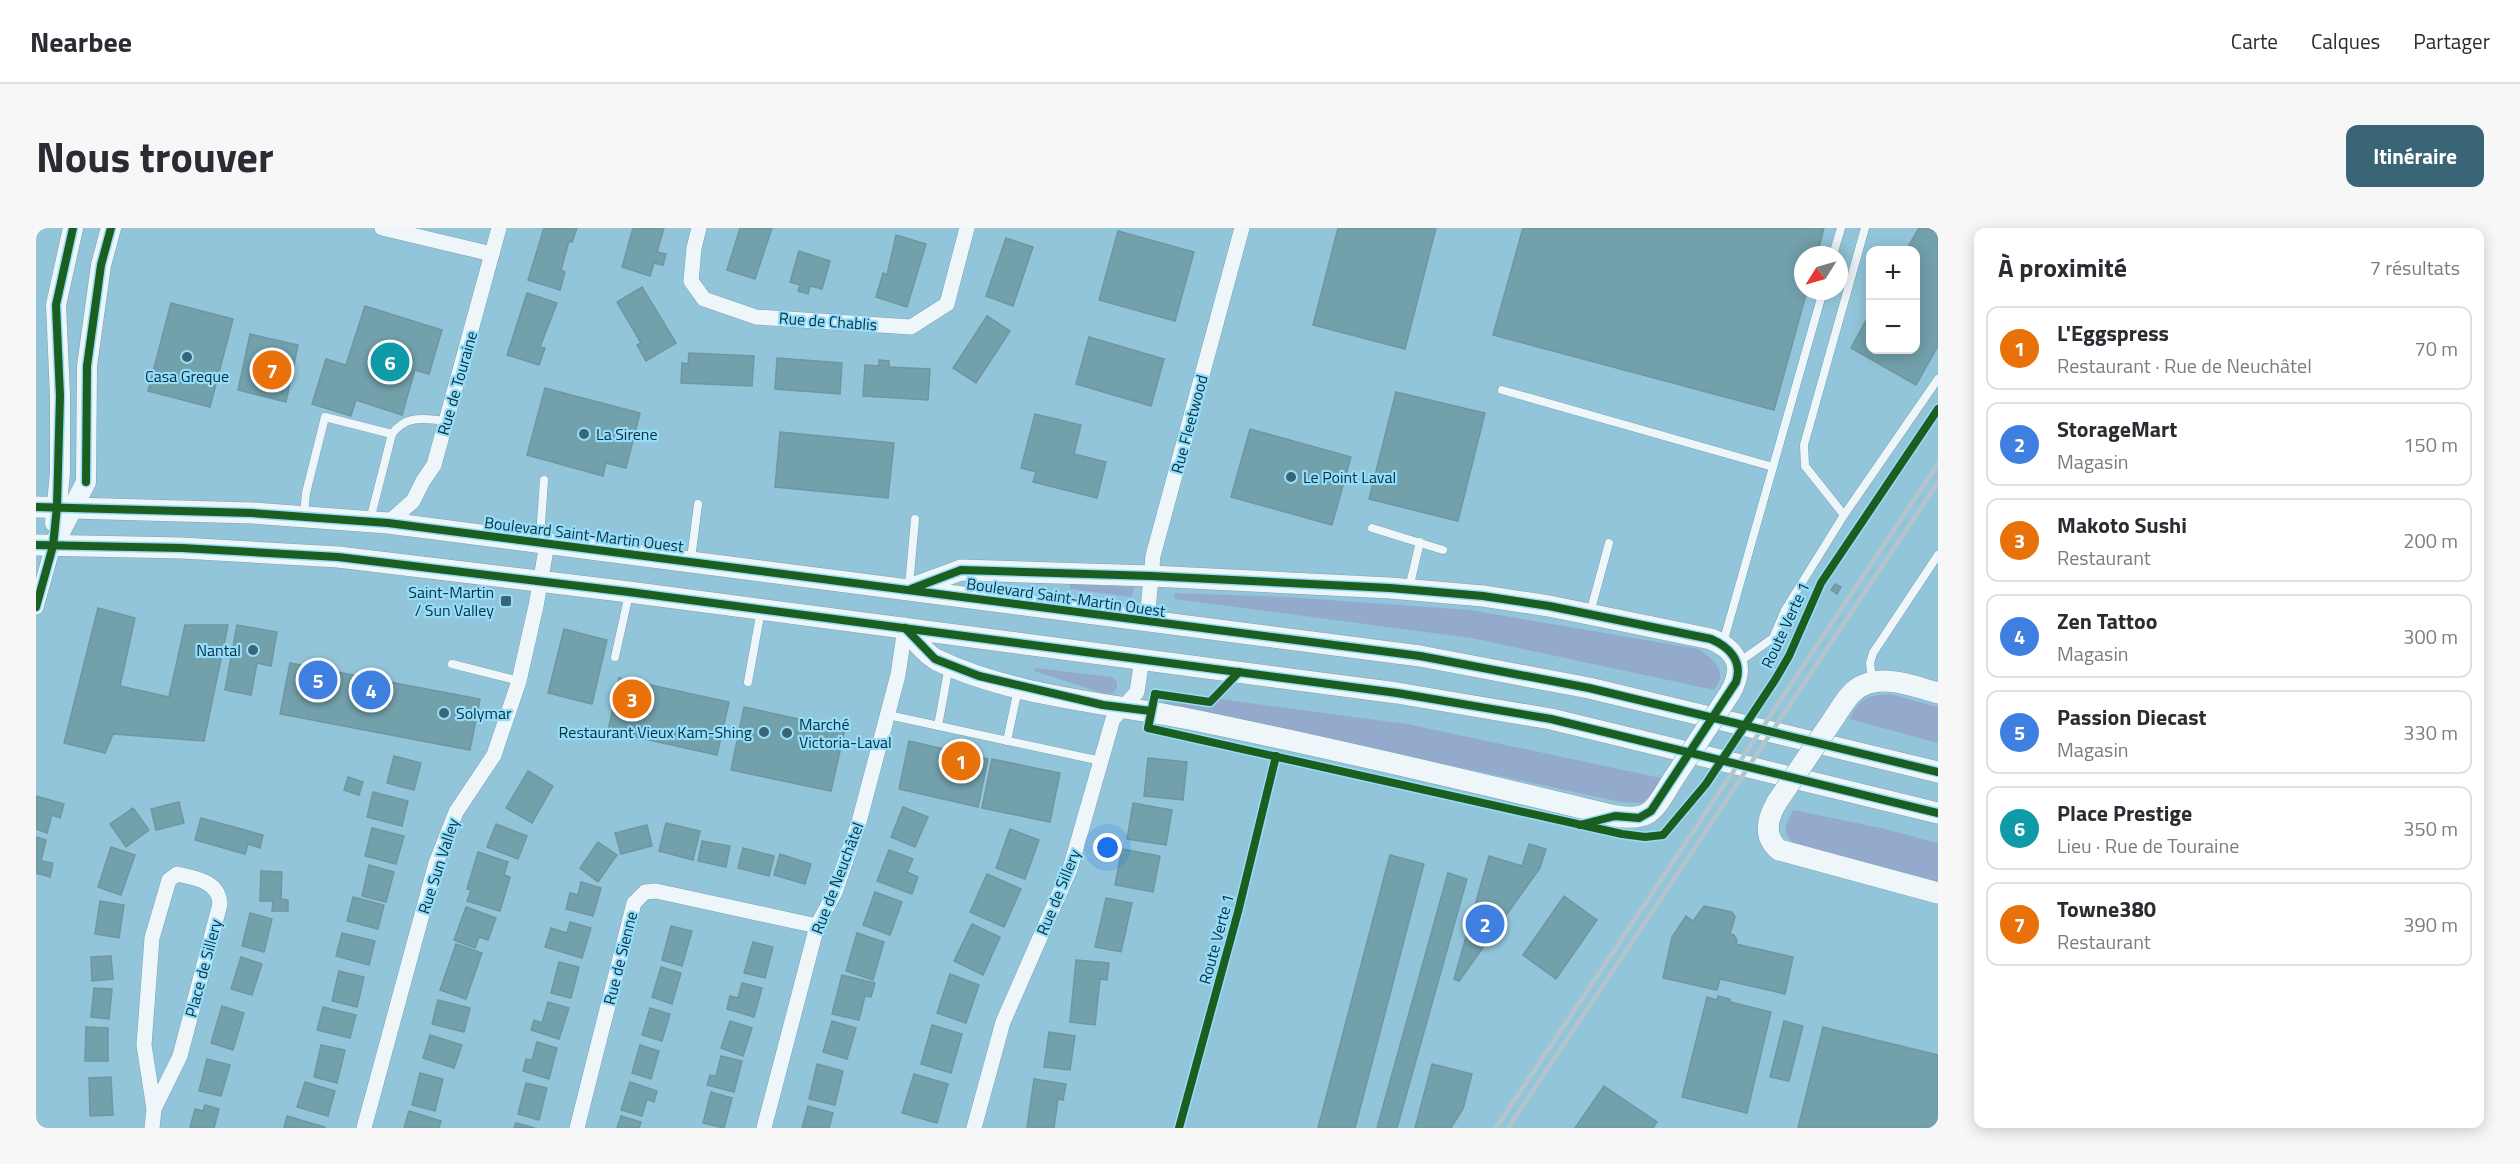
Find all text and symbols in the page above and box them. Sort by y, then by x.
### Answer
text: Nearbee [30,20,132,63]
text: Carte [2231,25,2278,57]
text: Calques [2311,25,2380,57]
text: Partager [2413,25,2490,57]
text: Nous trouver [36,124,274,188]
button: Itinéraire [2346,125,2484,187]
north arrow [1794,246,1848,300]
map controls [1866,246,1920,354]
button: + [1866,246,1920,300]
text: À proximité [1998,248,2127,287]
text: 7 résultats [2370,252,2460,283]
button: − [1866,300,1920,354]
street label: Rue de Chablis [778,306,878,336]
text: L'Eggspress [2057,316,2169,350]
street label: Rue de Touraine [431,328,483,438]
text: 1 [2014,333,2025,364]
text: 70 m [2414,333,2458,364]
pin: 6 [370,340,410,384]
pin: 7 [252,348,292,392]
marker: Casa Greque [180,350,194,364]
text: Restaurant · Rue de Neuchâtel [2057,350,2312,381]
place label: Casa Greque [145,364,229,388]
street label: Rue Fleetwood [1164,372,1214,476]
text: StorageMart [2057,412,2177,446]
place label: La Sirene [596,422,658,446]
marker: La Sirene [577,427,591,441]
text: 2 [2014,429,2025,460]
text: 150 m [2403,429,2458,460]
text: Magasin [2057,446,2129,477]
place label: Le Point Laval [1303,465,1396,489]
marker: Le Point Laval [1284,470,1298,484]
text: Makoto Sushi [2057,508,2187,542]
street label: Boulevard Saint-Martin Ouest [483,510,685,558]
text: 3 [2014,525,2025,556]
text: 200 m [2403,525,2458,556]
text: Restaurant [2057,542,2151,573]
street label: Boulevard Saint-Martin Ouest [965,571,1167,623]
street label: Route Verte 1 [1755,578,1815,672]
place label: Saint-Martin / Sun Valley [408,580,494,622]
marker: Saint-Martin / Sun Valley [499,594,513,608]
text: Zen Tattoo [2057,604,2157,638]
text: 4 [2014,621,2025,652]
text: 300 m [2403,621,2458,652]
place label: Nantal [196,638,241,662]
text: Magasin [2057,638,2129,669]
marker: Nantal [246,643,260,657]
pin: 5 [298,658,338,702]
pin: 4 [352,668,390,712]
pin: 3 [612,676,652,722]
text: Passion Diecast [2057,700,2207,734]
place label: Solymar [456,701,512,725]
marker: Solymar [437,706,451,720]
place label: Marché Victoria-Laval [799,712,892,754]
text: 5 [2014,717,2025,748]
text: 330 m [2403,717,2458,748]
place label: Restaurant Vieux Kam-Shing [559,720,752,744]
marker: Restaurant Vieux Kam-Shing [757,725,771,739]
marker: Marché Victoria-Laval [780,726,794,740]
text: Magasin [2057,734,2129,765]
pin: 1 [942,738,980,784]
text: Place Prestige [2057,796,2192,830]
text: 6 [2014,813,2025,844]
text: 350 m [2403,813,2458,844]
street label: Rue Sun Valley [411,815,465,917]
street label: Rue de Neuchâtel [805,818,869,938]
text: Lieu · Rue de Touraine [2057,830,2239,861]
your location [1093,833,1122,862]
street label: Rue de Sillery [1030,845,1086,939]
street label: Route Verte 1 [1192,891,1240,987]
text: Towne380 [2057,892,2156,926]
pin: 2 [1466,902,1504,946]
street label: Rue de Sienne [597,909,643,1007]
text: 7 [2014,909,2025,940]
text: 390 m [2403,909,2458,940]
street label: Place de Sillery [178,916,228,1020]
text: Restaurant [2057,926,2151,957]

